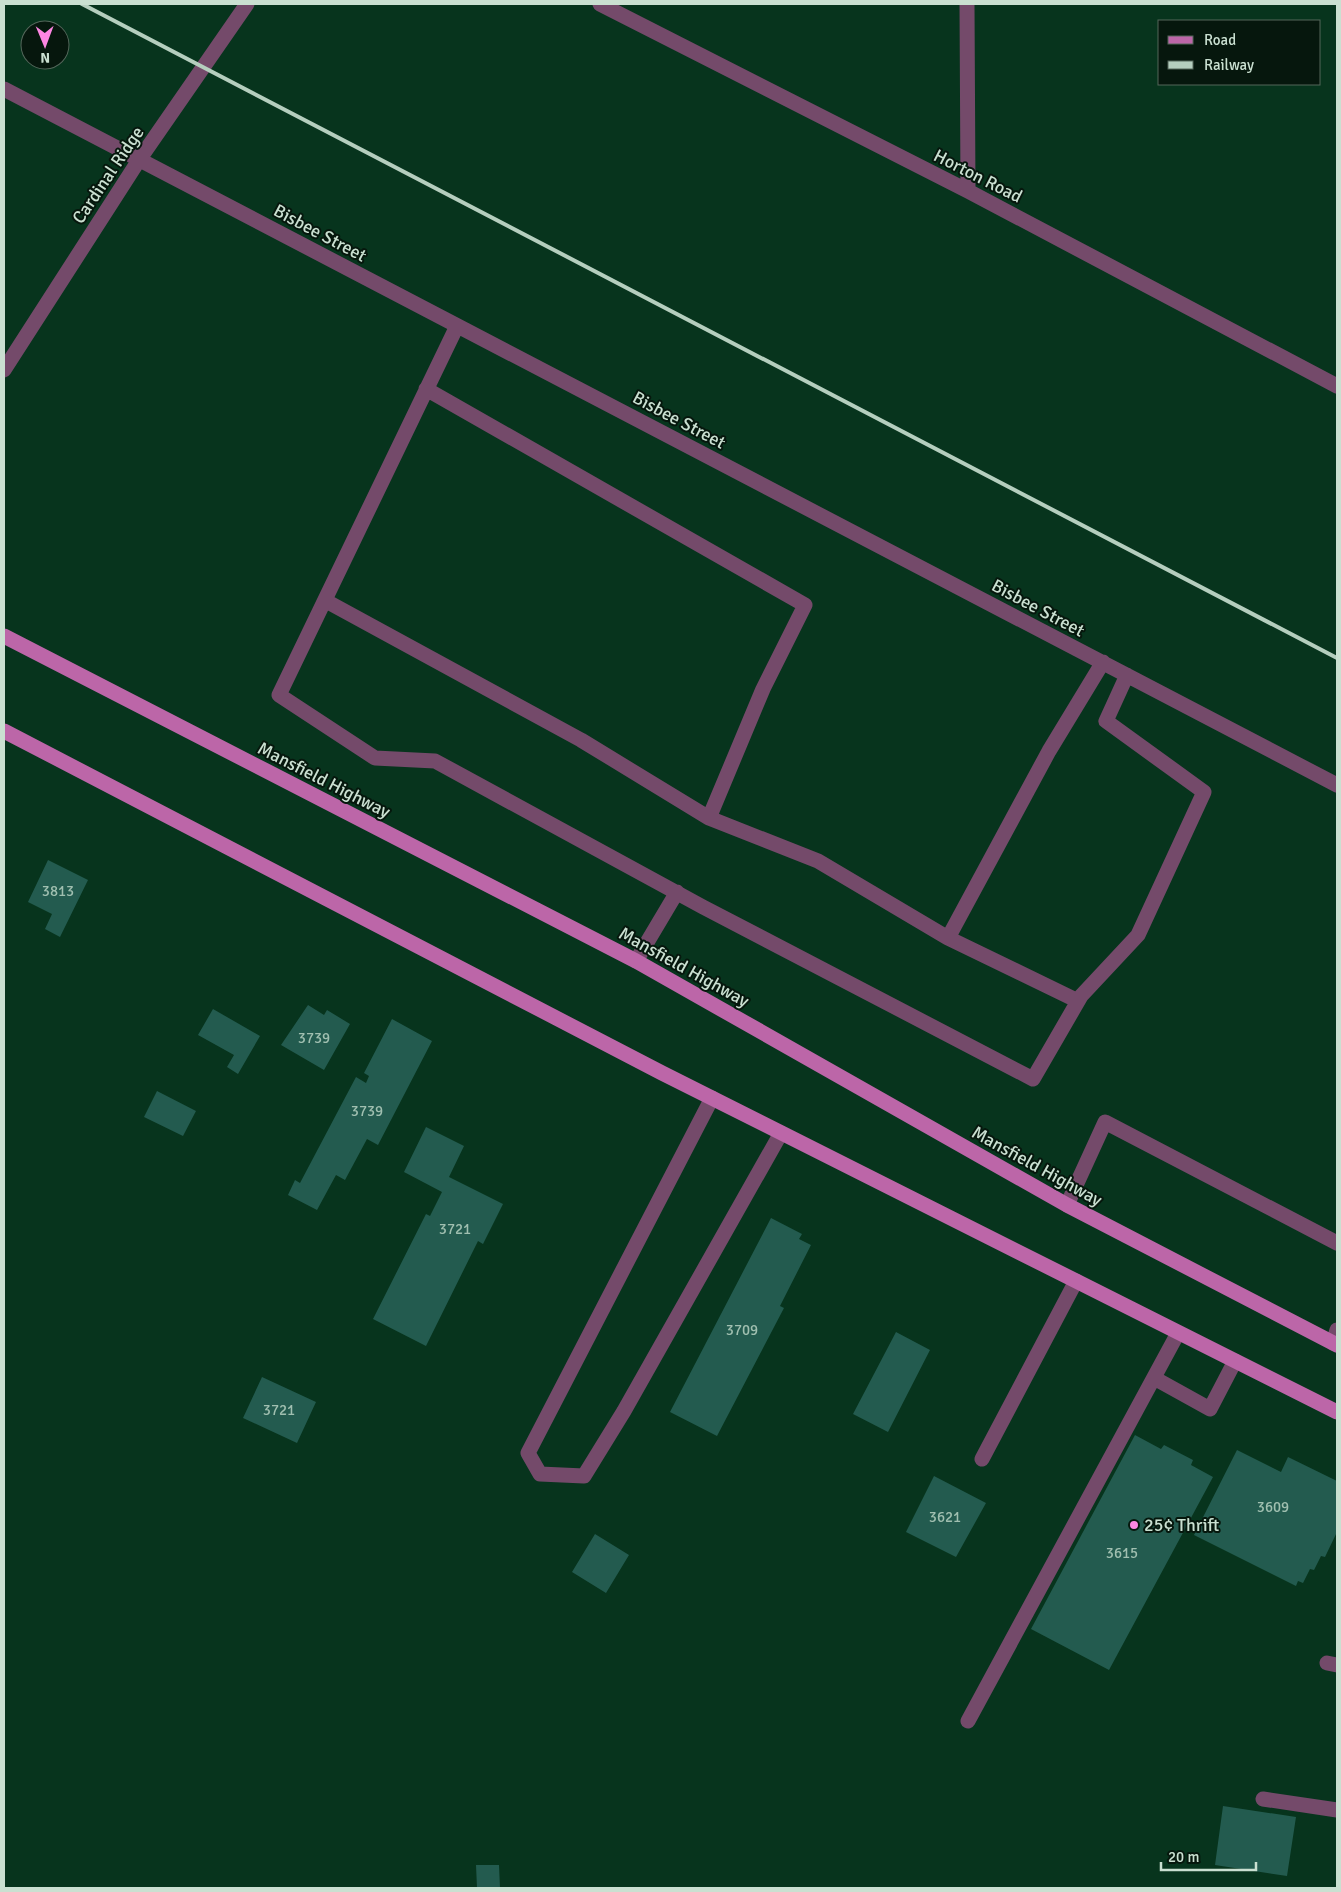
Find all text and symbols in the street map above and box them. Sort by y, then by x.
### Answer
north arrow [20,20,70,70]
legend [1158,20,1321,85]
text: Road [1204,31,1236,49]
text: N [40,49,50,66]
text: Railway [1204,56,1254,74]
street label: Cardinal Ridge [67,122,149,228]
street label: Horton Road [930,144,1026,208]
street label: Bisbee Street [270,199,370,267]
street label: Bisbee Street [629,386,729,454]
street label: Bisbee Street [988,574,1088,642]
street label: Mansfield Highway [254,737,394,823]
house number: 3813 [42,882,74,900]
street label: Mansfield Highway [615,922,754,1012]
house number: 3739 [298,1029,330,1047]
house number: 3739 [351,1102,383,1120]
street label: Mansfield Highway [968,1121,1107,1211]
house number: 3721 [439,1220,471,1238]
house number: 3709 [726,1321,758,1339]
house number: 3721 [263,1401,295,1419]
house number: 3609 [1257,1498,1289,1516]
house number: 3621 [929,1508,961,1526]
place label: 25¢ Thrift [1144,1514,1219,1536]
marker: 25¢ Thrift [1128,1519,1140,1531]
house number: 3615 [1106,1544,1138,1562]
scale bar [1161,1840,1256,1872]
text: 20 m [1168,1848,1199,1866]

